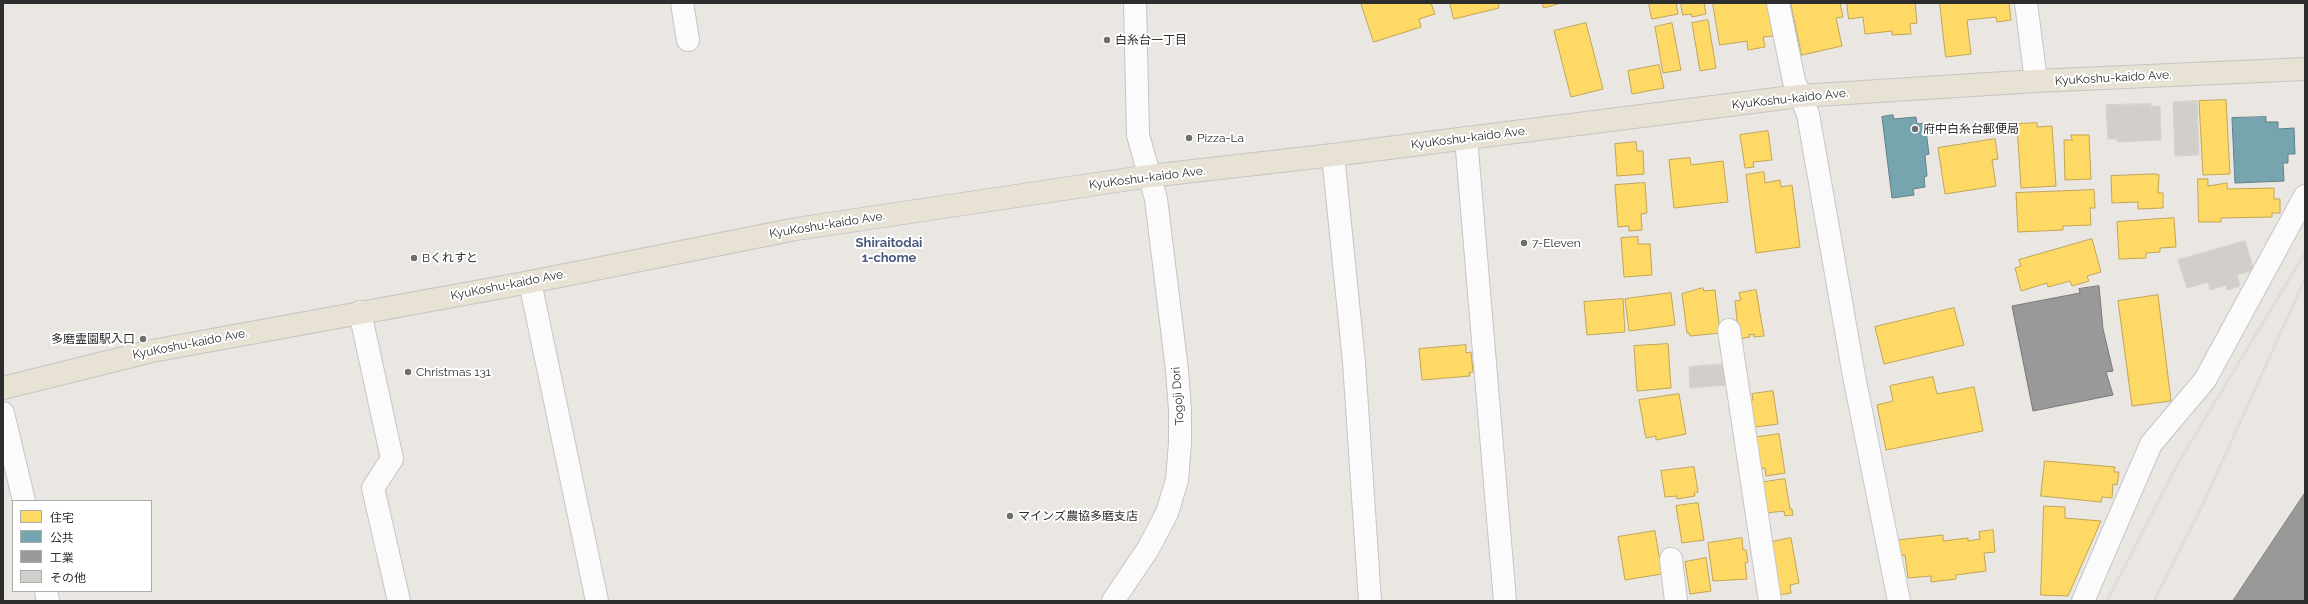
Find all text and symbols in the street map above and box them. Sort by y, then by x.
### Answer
place label: 白糸台一丁目 [1115,33,1187,47]
marker: 白糸台一丁目 [1102,35,1112,45]
street label: KyuKoshu-kaido Ave. [2054,68,2172,88]
street label: KyuKoshu-kaido Ave. [1731,86,1849,112]
place label: 府中白糸台郵便局 [1923,122,2019,136]
street label: KyuKoshu-kaido Ave. [1410,124,1528,152]
marker: 府中白糸台郵便局 [1910,124,1920,134]
place label: Pizza-La [1197,131,1244,145]
marker: Pizza-La [1184,133,1194,143]
street label: KyuKoshu-kaido Ave. [1088,164,1206,192]
street label: KyuKoshu-kaido Ave. [768,209,886,241]
district label: Shiraitodai 1-chome [856,235,922,266]
place label: 7-Eleven [1532,236,1581,250]
marker: 7-Eleven [1519,238,1529,248]
place label: Bくれすと [422,251,478,265]
marker: Bくれすと [409,253,419,263]
street label: KyuKoshu-kaido Ave. [449,267,567,303]
street label: KyuKoshu-kaido Ave. [131,326,249,362]
place label: 多磨霊園駅入口 [51,332,135,346]
marker: 多磨霊園駅入口 [138,334,148,344]
place label: Christmas 131 [416,365,491,379]
street label: Togoji Dori [1169,366,1187,426]
marker: Christmas 131 [403,367,413,377]
legend [12,500,152,592]
place label: マインズ農協多磨支店 [1018,509,1138,523]
text: 住宅 [50,511,74,525]
marker: マインズ農協多磨支店 [1005,511,1015,521]
text: 公共 [50,531,74,545]
text: 工業 [50,551,74,565]
text: その他 [50,571,86,585]

